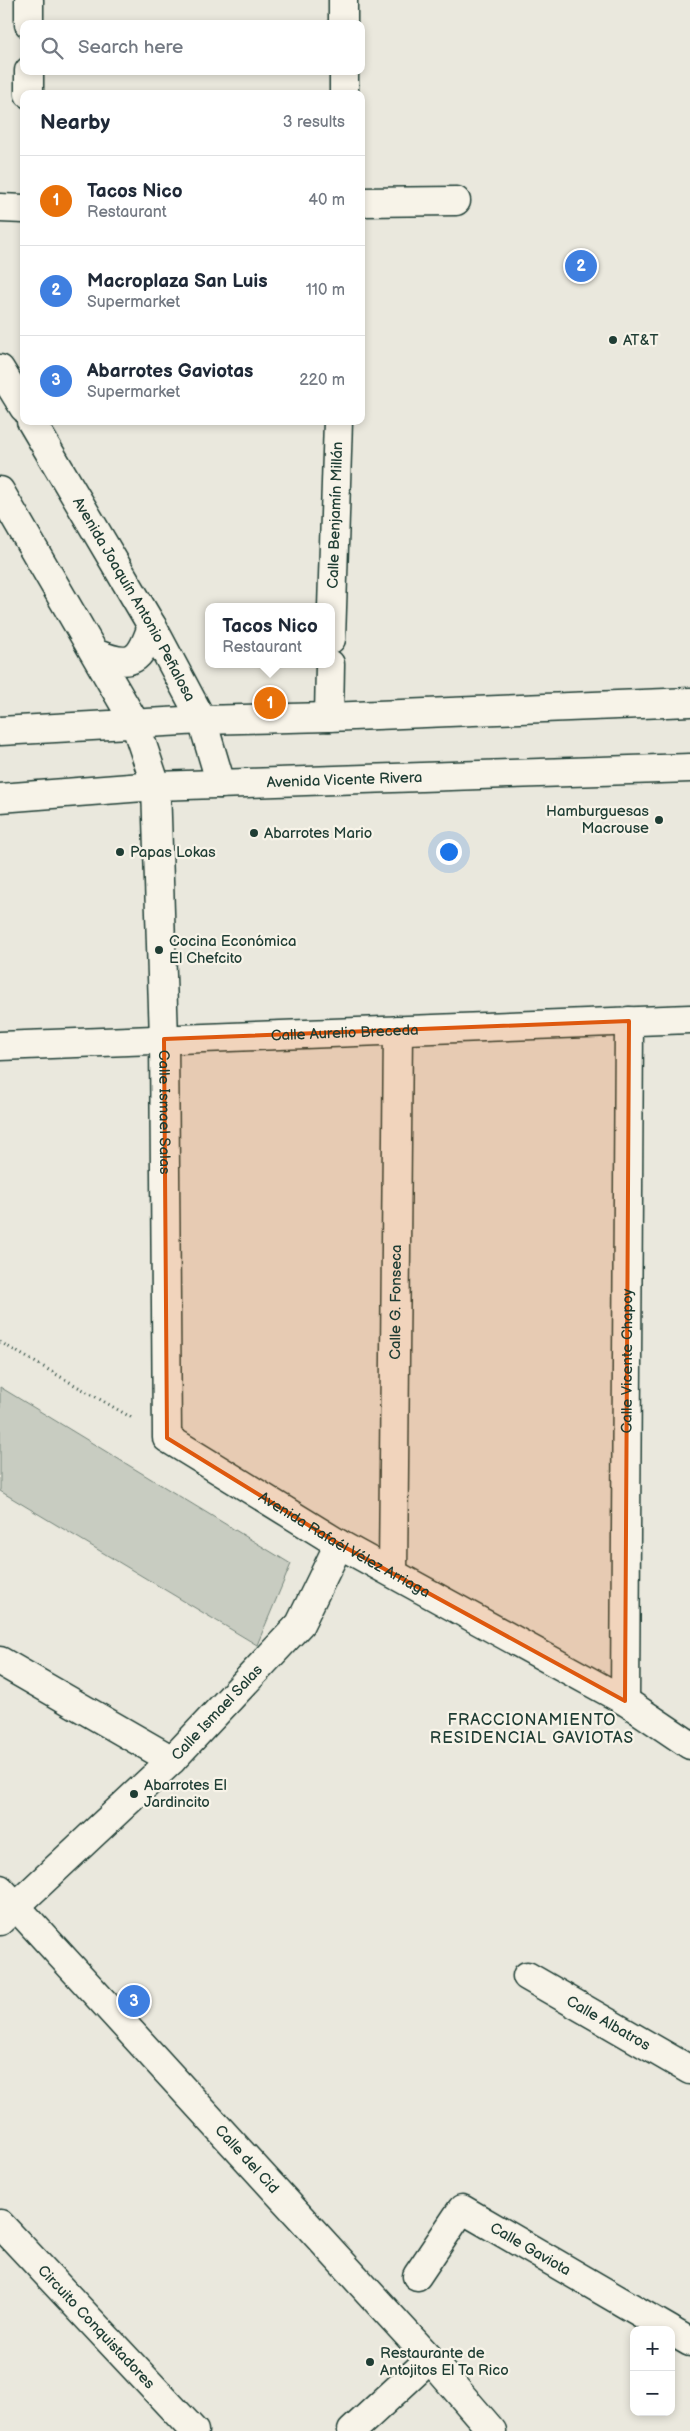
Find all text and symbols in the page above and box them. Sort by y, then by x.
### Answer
search box [20,20,365,75]
icon: search [38,34,66,62]
text: Search here [78,36,183,59]
text: Nearby [40,110,110,135]
text: 3 results [283,113,345,132]
text: Tacos Nico [87,180,182,203]
text: 1 [53,191,59,210]
text: 40 m [308,191,345,210]
text: Restaurant [87,203,167,222]
pin: 2 [565,247,597,285]
text: Macroplaza San Luis [87,270,268,293]
text: 2 [51,281,61,300]
text: 110 m [306,281,345,300]
text: Supermarket [87,293,180,312]
place label: AT&T [623,331,659,350]
marker: AT&T [607,334,619,346]
text: Abarrotes Gaviotas [87,360,253,383]
text: 3 [51,371,61,390]
text: 220 m [299,371,345,390]
text: Supermarket [87,383,180,402]
street label: Calle Benjamín Millán [324,441,347,589]
street label: Avenida Joaquín Antonio Peñalosa [68,494,199,705]
popup [205,603,335,668]
text: Tacos Nico [222,615,318,638]
text: Restaurant [222,638,302,657]
pin: 1 [254,684,286,722]
street label: Avenida Vicente Rivera [266,768,423,792]
place label: Hamburguesas Macrouse [546,802,650,838]
marker: Hamburguesas Macrouse [653,814,665,826]
place label: Abarrotes Mario [264,824,372,843]
marker: Abarrotes Mario [248,827,260,839]
your location [436,839,462,865]
place label: Papas Lokas [130,843,216,862]
marker: Papas Lokas [114,846,126,858]
place label: Cocina Económica El Chefcito [169,932,296,968]
marker: Cocina Económica El Chefcito [153,944,165,956]
street label: Calle Aurelio Breceda [270,1021,419,1045]
street label: Calle Ismael Salas [154,1050,174,1175]
street label: Calle G. Fonseca [386,1244,406,1360]
street label: Calle Vicente Chapoy [618,1288,637,1433]
street label: Avenida Rafaél Vélez Arriaga [255,1488,433,1602]
street label: Calle Ismael Salas [168,1660,267,1765]
district label: FRACCIONAMIENTO RESIDENCIAL GAVIOTAS [430,1711,634,1748]
place label: Abarrotes El Jardincito [144,1776,227,1812]
marker: Abarrotes El Jardincito [128,1788,140,1800]
pin: 3 [118,1982,150,2020]
street label: Calle Albatros [563,1992,654,2055]
street label: Calle del Cid [210,2121,283,2198]
street label: Calle Gaviota [487,2218,574,2280]
street label: Circuito Conquistadores [33,2261,159,2394]
map controls [630,2326,675,2416]
button: + [630,2326,675,2371]
place label: Restaurante de Antojitos El Ta Rico [380,2344,509,2380]
marker: Restaurante de Antojitos El Ta Rico [364,2356,376,2368]
button: − [630,2371,675,2416]

